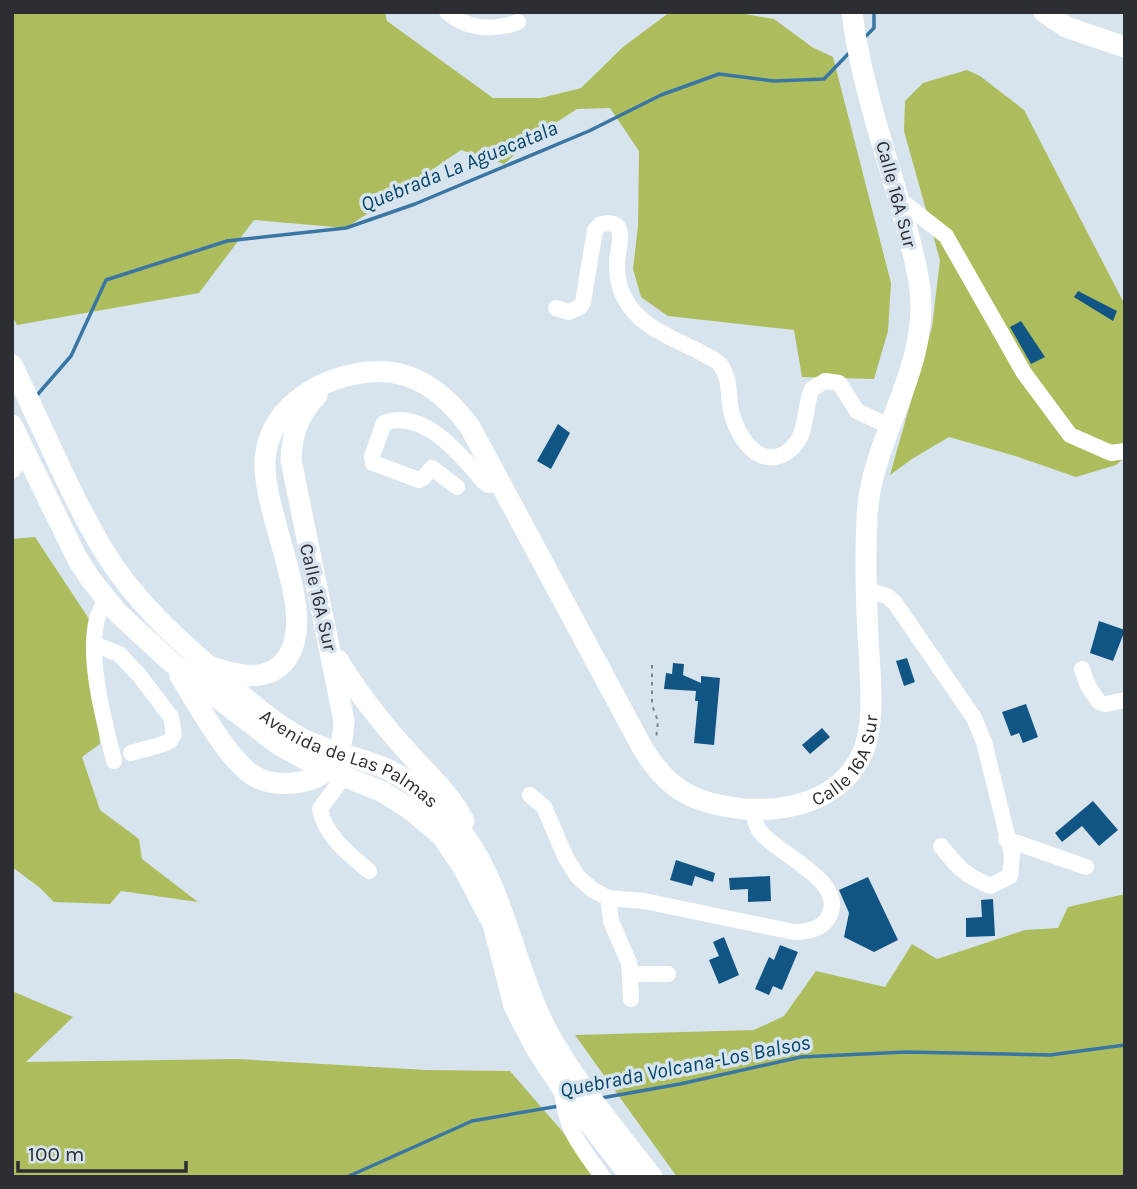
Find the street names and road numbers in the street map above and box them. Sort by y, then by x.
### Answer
street label: Calle 16A Sur [871,139,921,250]
street label: Calle 16A Sur [295,541,341,653]
street label: Avenida de Las Palmas [256,705,443,812]
street label: Calle 16A Sur [808,714,883,811]

